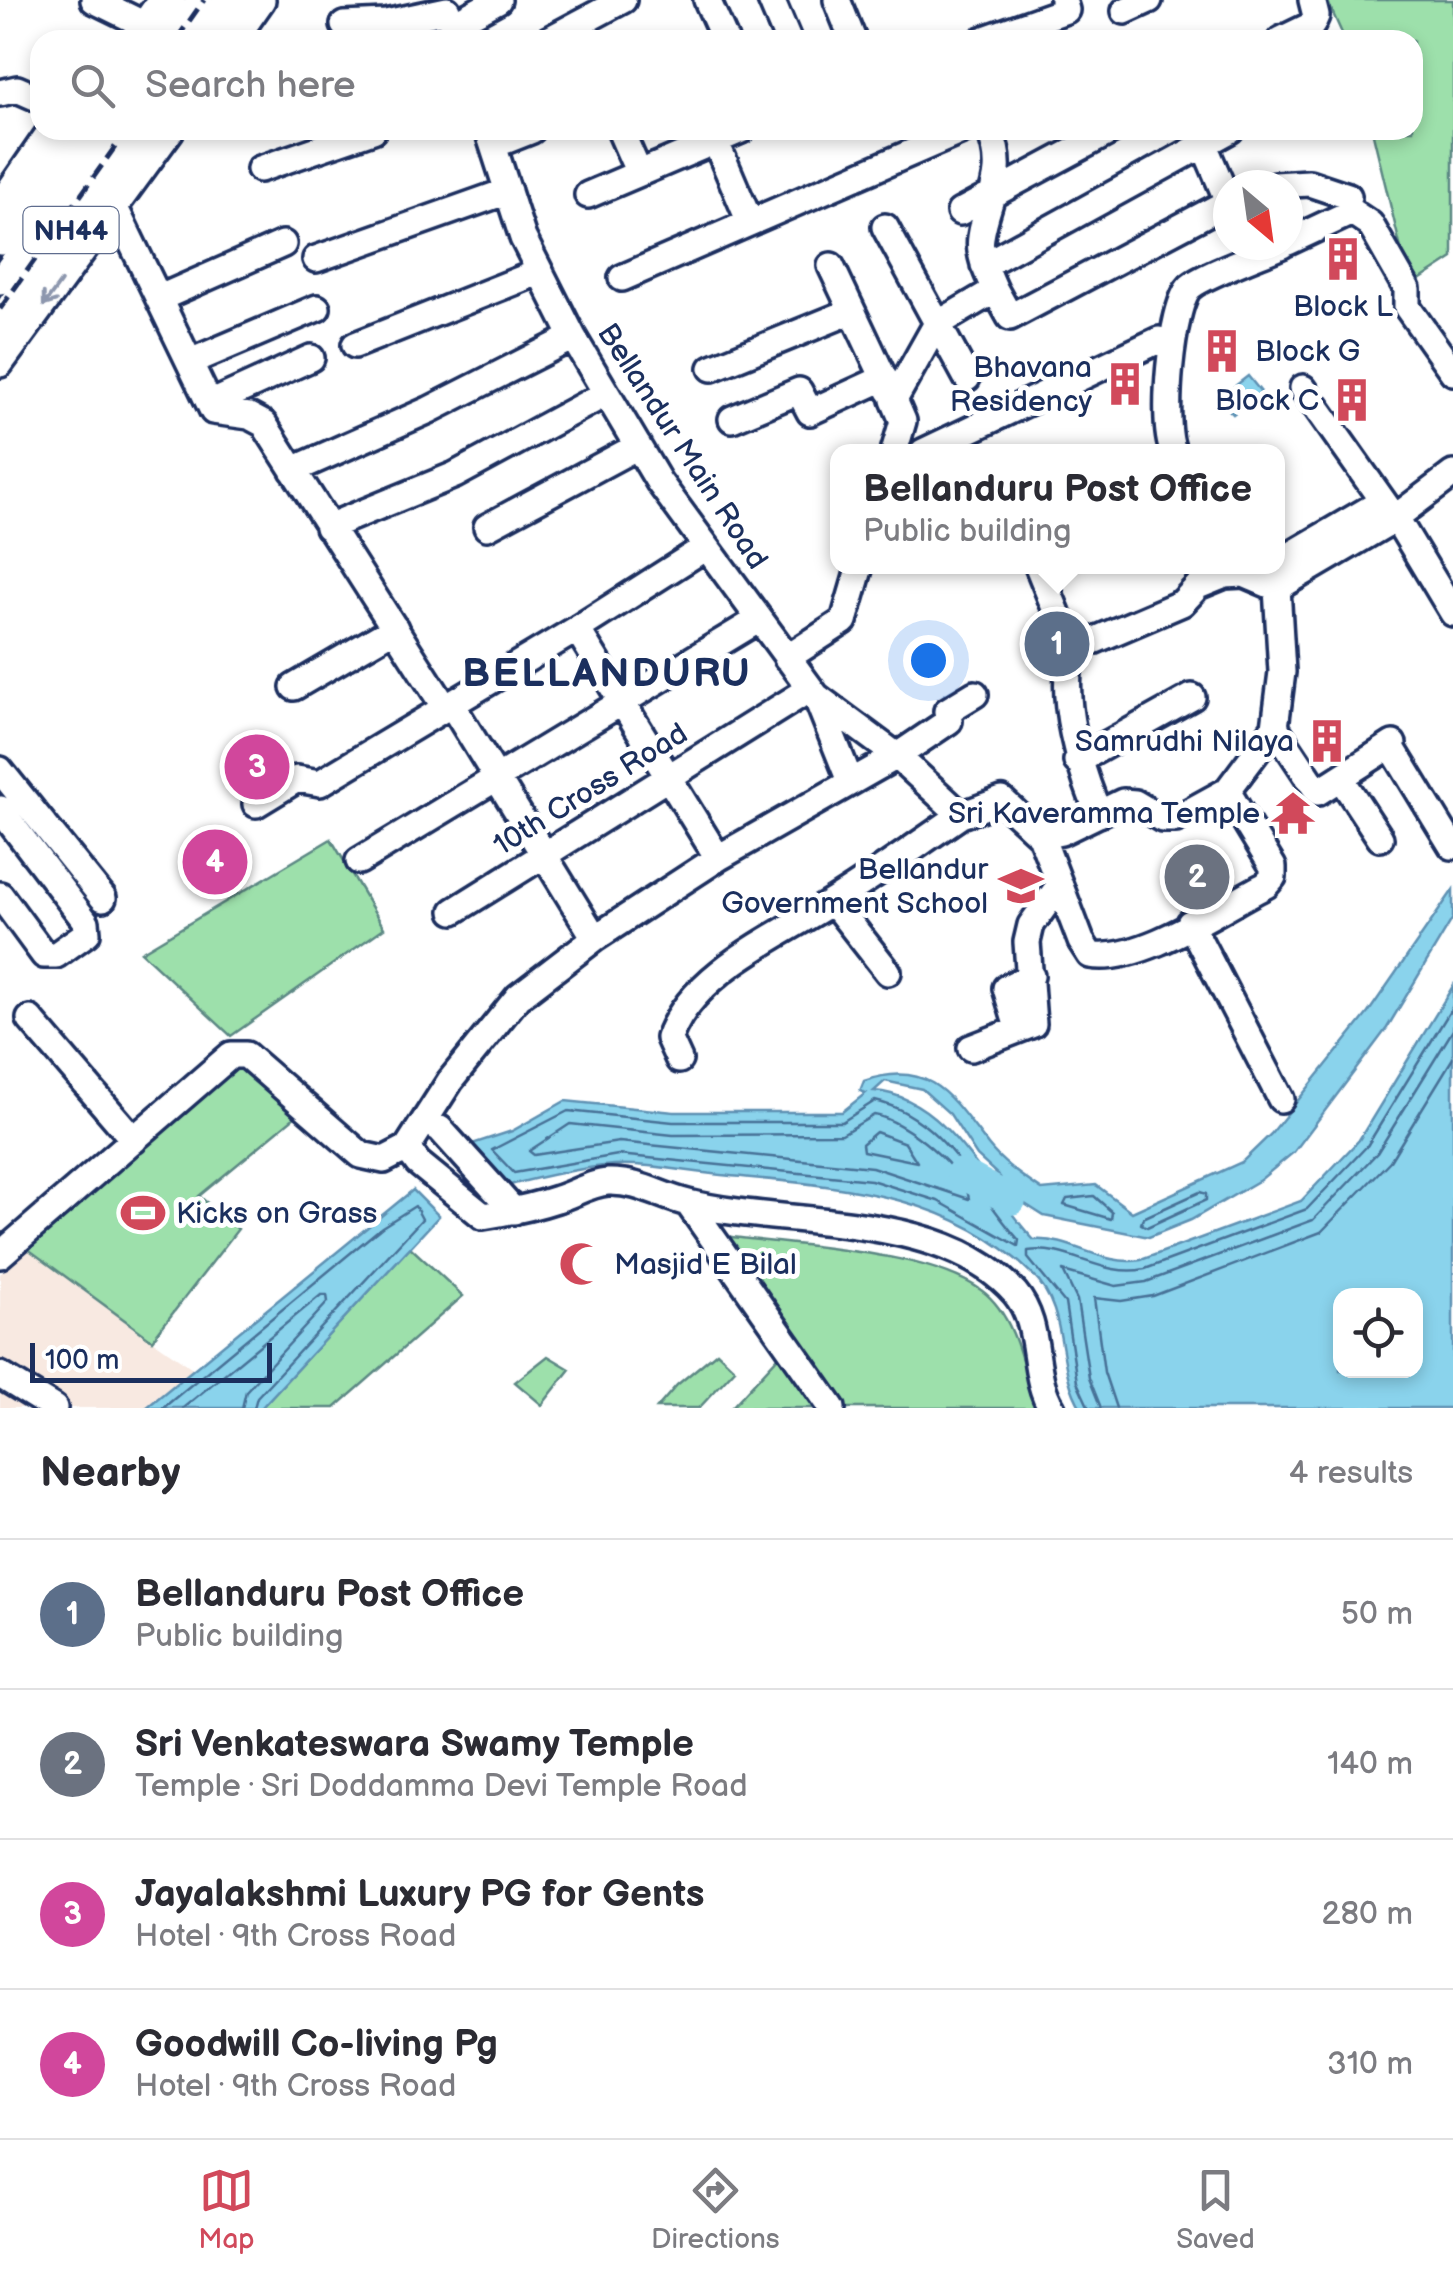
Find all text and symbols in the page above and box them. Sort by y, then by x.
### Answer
search box [30,30,1423,140]
icon: search [65,58,120,113]
text: Search here [145,63,356,108]
north arrow [1213,170,1303,260]
road number: NH44 [23,207,118,253]
building icon: Block L [1319,235,1367,283]
one-way arrow [42,280,63,307]
place label: Block L [1293,289,1394,325]
street label: Bellandur Main Road [589,317,775,576]
building icon: Block G [1198,327,1246,375]
place label: Block G [1255,334,1360,370]
place label: Bhavana Residency [950,350,1092,420]
building icon: Bhavana Residency [1101,360,1149,408]
building icon: Block C [1328,376,1376,424]
place label: Block C [1215,383,1319,419]
popup [830,444,1285,574]
text: Bellanduru Post Office [863,467,1252,512]
text: Public building [863,512,1072,551]
pin: 1 [1024,606,1090,682]
your location [903,635,954,686]
district label: BELLANDURU [462,650,752,698]
street label: 10th Cross Road [487,716,694,864]
building icon: Samrudhi Nilaya [1303,717,1351,765]
place label: Samrudhi Nilaya [1075,724,1294,760]
pin: 3 [224,730,290,804]
temple icon: Sri Kaveramma Temple [1269,789,1317,837]
place label: Sri Kaveramma Temple [948,796,1260,832]
pin: 4 [182,824,248,900]
pin: 2 [1164,840,1230,914]
place label: Bellandur Government School [721,852,989,922]
school or university icon: Bellandur Government School [997,862,1045,910]
sports icon: Kicks on Grass [119,1189,167,1237]
place label: Kicks on Grass [176,1196,378,1232]
mosque icon: Masjid E Bilal [557,1240,605,1288]
place label: Masjid E Bilal [614,1247,797,1283]
map controls [1333,1288,1423,1378]
button: locate [1333,1288,1423,1378]
scale bar [30,1338,272,1382]
text: 100 m [45,1344,119,1377]
text: Nearby [40,1448,180,1499]
text: 4 results [1289,1454,1413,1493]
text: Bellanduru Post Office [135,1572,524,1617]
text: 1 [66,1595,79,1634]
text: 50 m [1341,1595,1413,1634]
text: Public building [135,1617,344,1656]
text: Sri Venkateswara Swamy Temple [135,1722,694,1767]
text: 2 [63,1745,82,1784]
text: 140 m [1327,1745,1413,1784]
text: Temple · Sri Doddamma Devi Temple Road [135,1767,748,1806]
text: Jayalakshmi Luxury PG for Gents [135,1872,705,1917]
text: 3 [63,1895,82,1934]
text: 280 m [1322,1895,1413,1934]
text: Hotel · 9th Cross Road [135,1917,456,1956]
text: Goodwill Co-living Pg [135,2022,498,2067]
text: 4 [63,2045,82,2084]
text: 310 m [1327,2045,1413,2084]
text: Hotel · 9th Cross Road [135,2067,456,2106]
tab: Map [198,2163,255,2256]
tab: Directions [651,2163,780,2256]
tab: Saved [1176,2163,1255,2256]

